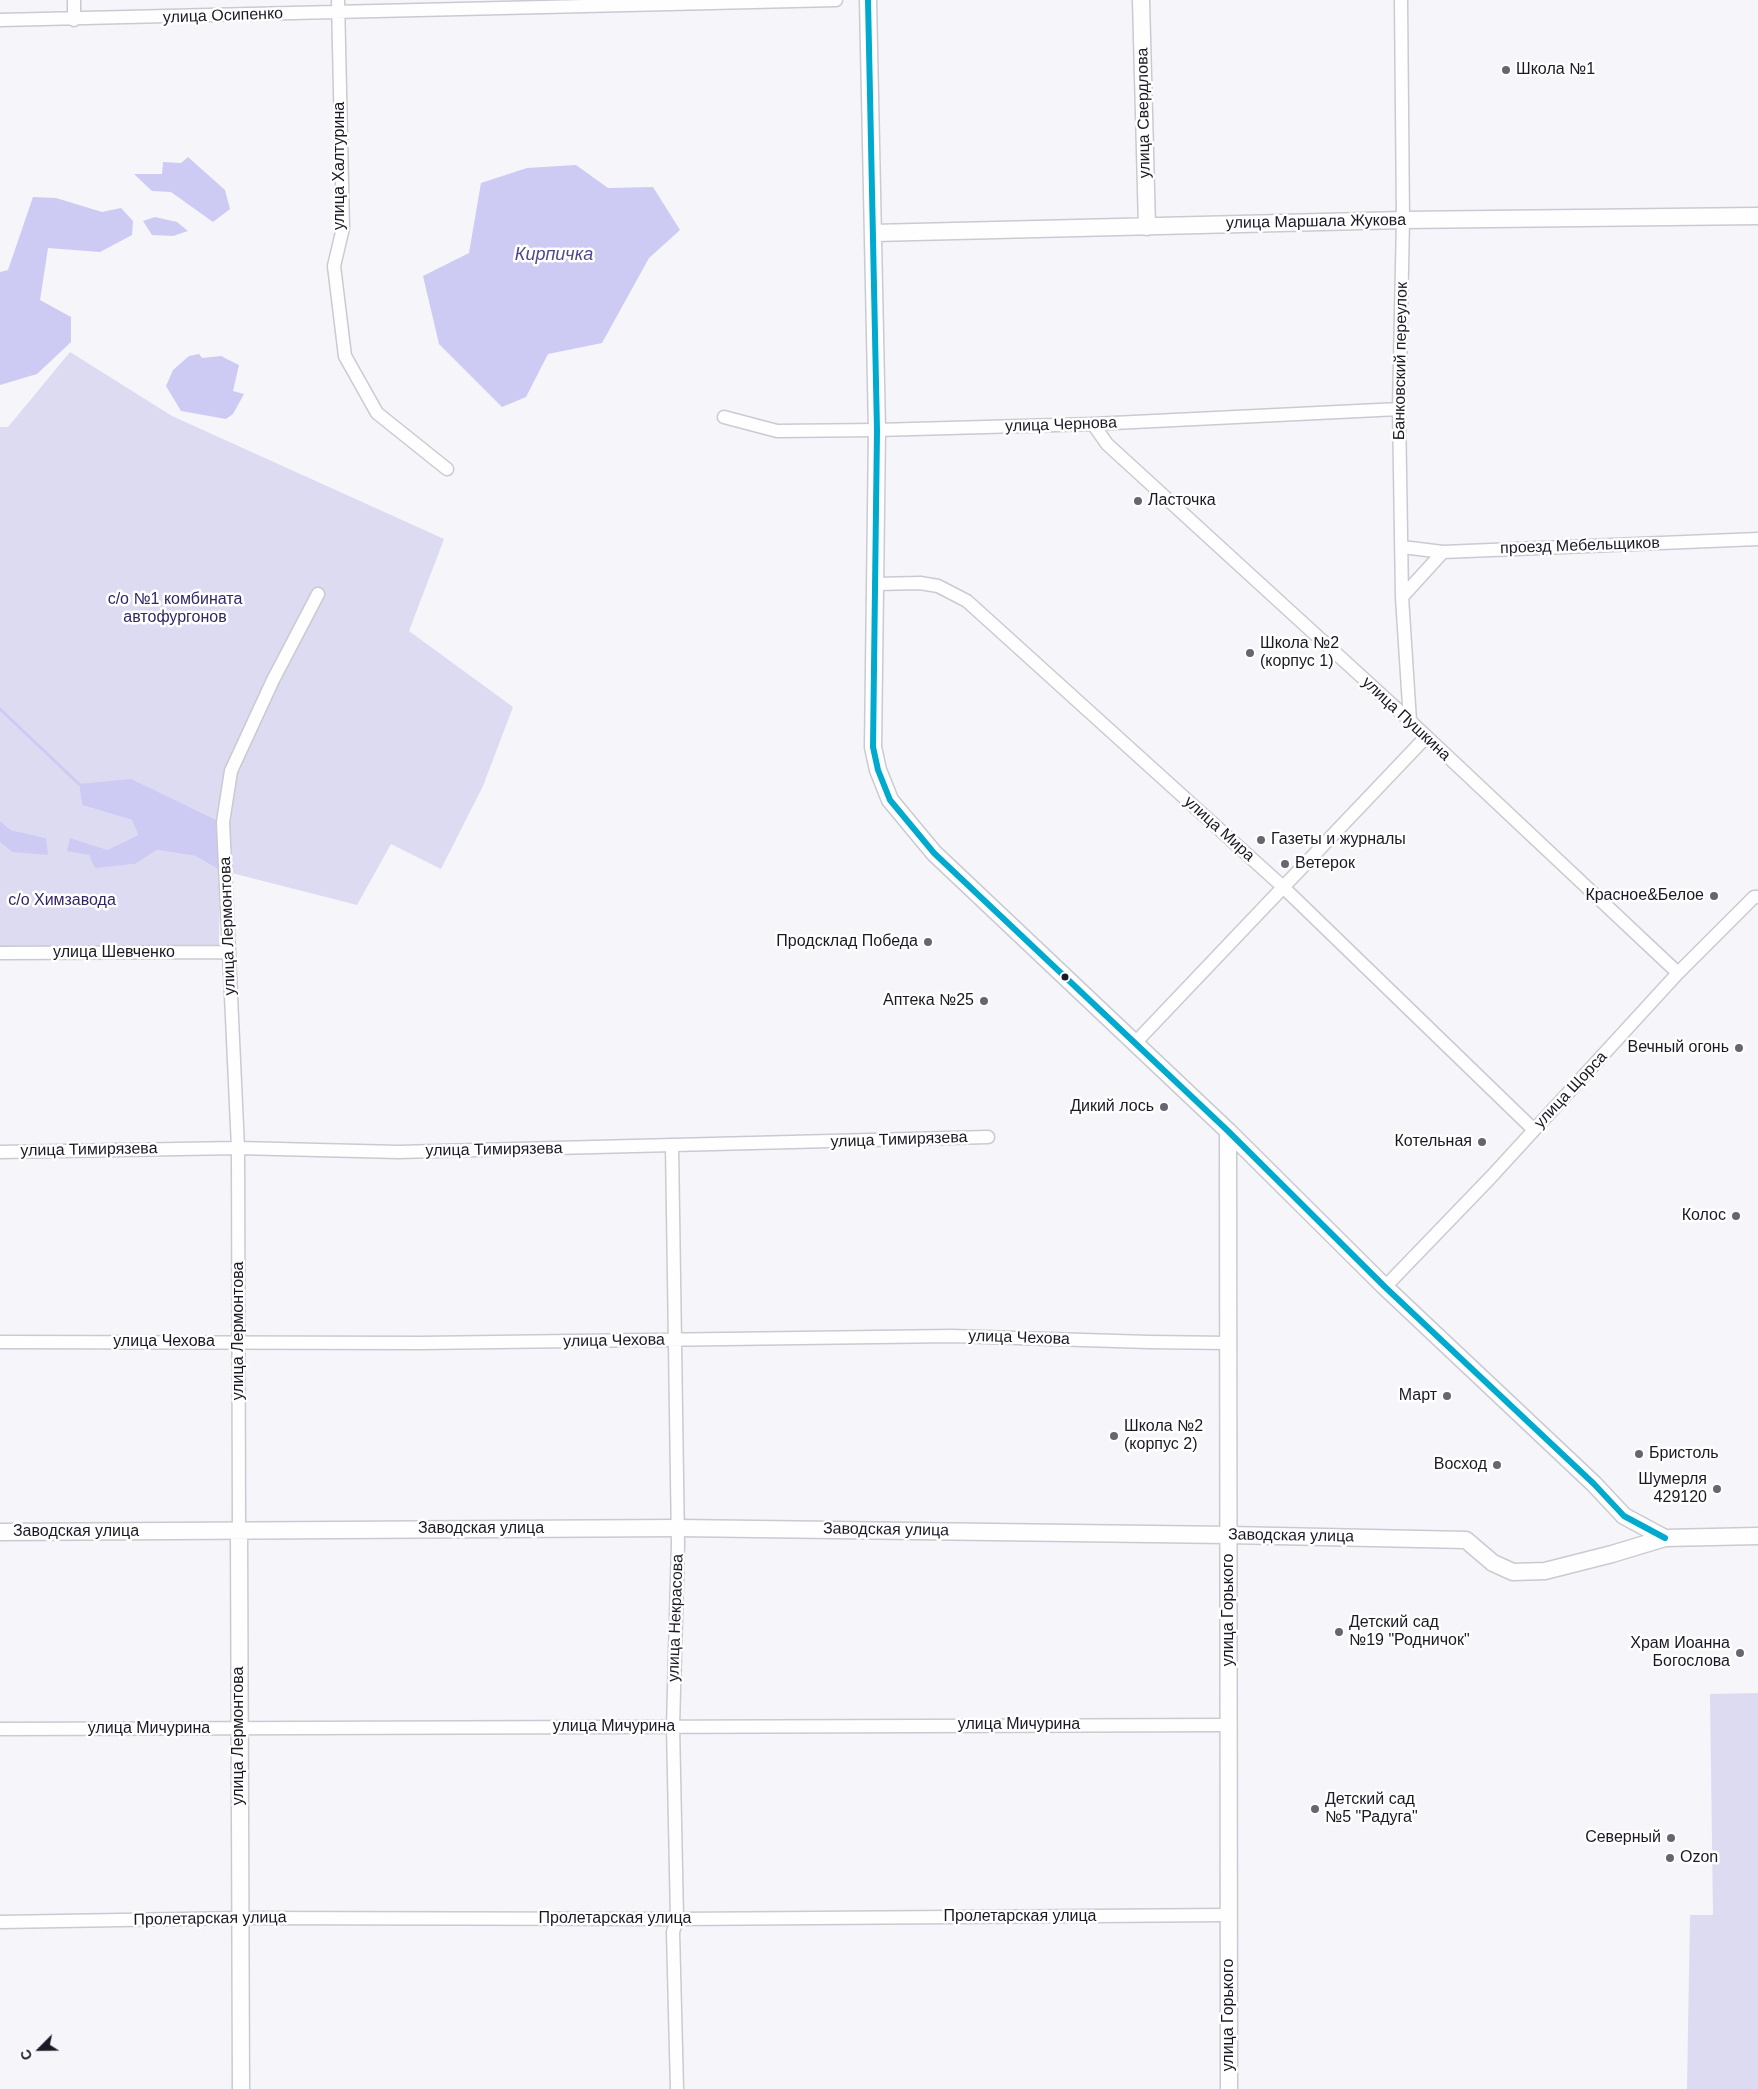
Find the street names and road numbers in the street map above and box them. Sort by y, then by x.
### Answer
street label: улица Осипенко [163,4,283,28]
street label: улица Свердлова [1133,47,1155,179]
street label: улица Халтурина [330,102,350,230]
street label: улица Маршала Жукова [1226,211,1406,233]
street label: Банковский переулок [1390,282,1412,440]
street label: улица Чернова [1005,413,1117,437]
street label: проезд Мебельщиков [1500,534,1660,558]
street label: улица Пушкина [1358,673,1454,765]
street label: улица Мира [1180,792,1258,866]
street label: улица Лермонтова [216,856,240,996]
street label: улица Шевченко [53,943,175,963]
street label: улица Щорса [1531,1048,1611,1132]
street label: улица Тимирязева [830,1128,968,1152]
street label: улица Тимирязева [20,1139,158,1161]
street label: улица Тимирязева [425,1139,563,1161]
street label: улица Лермонтова [229,1262,249,1400]
street label: улица Чехова [968,1327,1070,1349]
street label: улица Чехова [563,1331,665,1351]
street label: улица Чехова [113,1332,215,1352]
street label: Заводская улица [418,1519,544,1539]
street label: Заводская улица [823,1519,949,1541]
street label: Заводская улица [13,1522,139,1542]
street label: Заводская улица [1228,1525,1354,1547]
street label: улица Некрасова [664,1554,688,1682]
street label: улица Горького [1219,1554,1239,1666]
street label: улица Лермонтова [229,1667,249,1805]
street label: улица Мичурина [958,1715,1080,1735]
street label: улица Мичурина [553,1717,675,1737]
street label: улица Мичурина [88,1719,210,1739]
street label: Пролетарская улица [944,1907,1096,1927]
street label: Пролетарская улица [133,1908,287,1930]
street label: Пролетарская улица [539,1909,691,1929]
street label: улица Горького [1219,1959,1239,2071]

